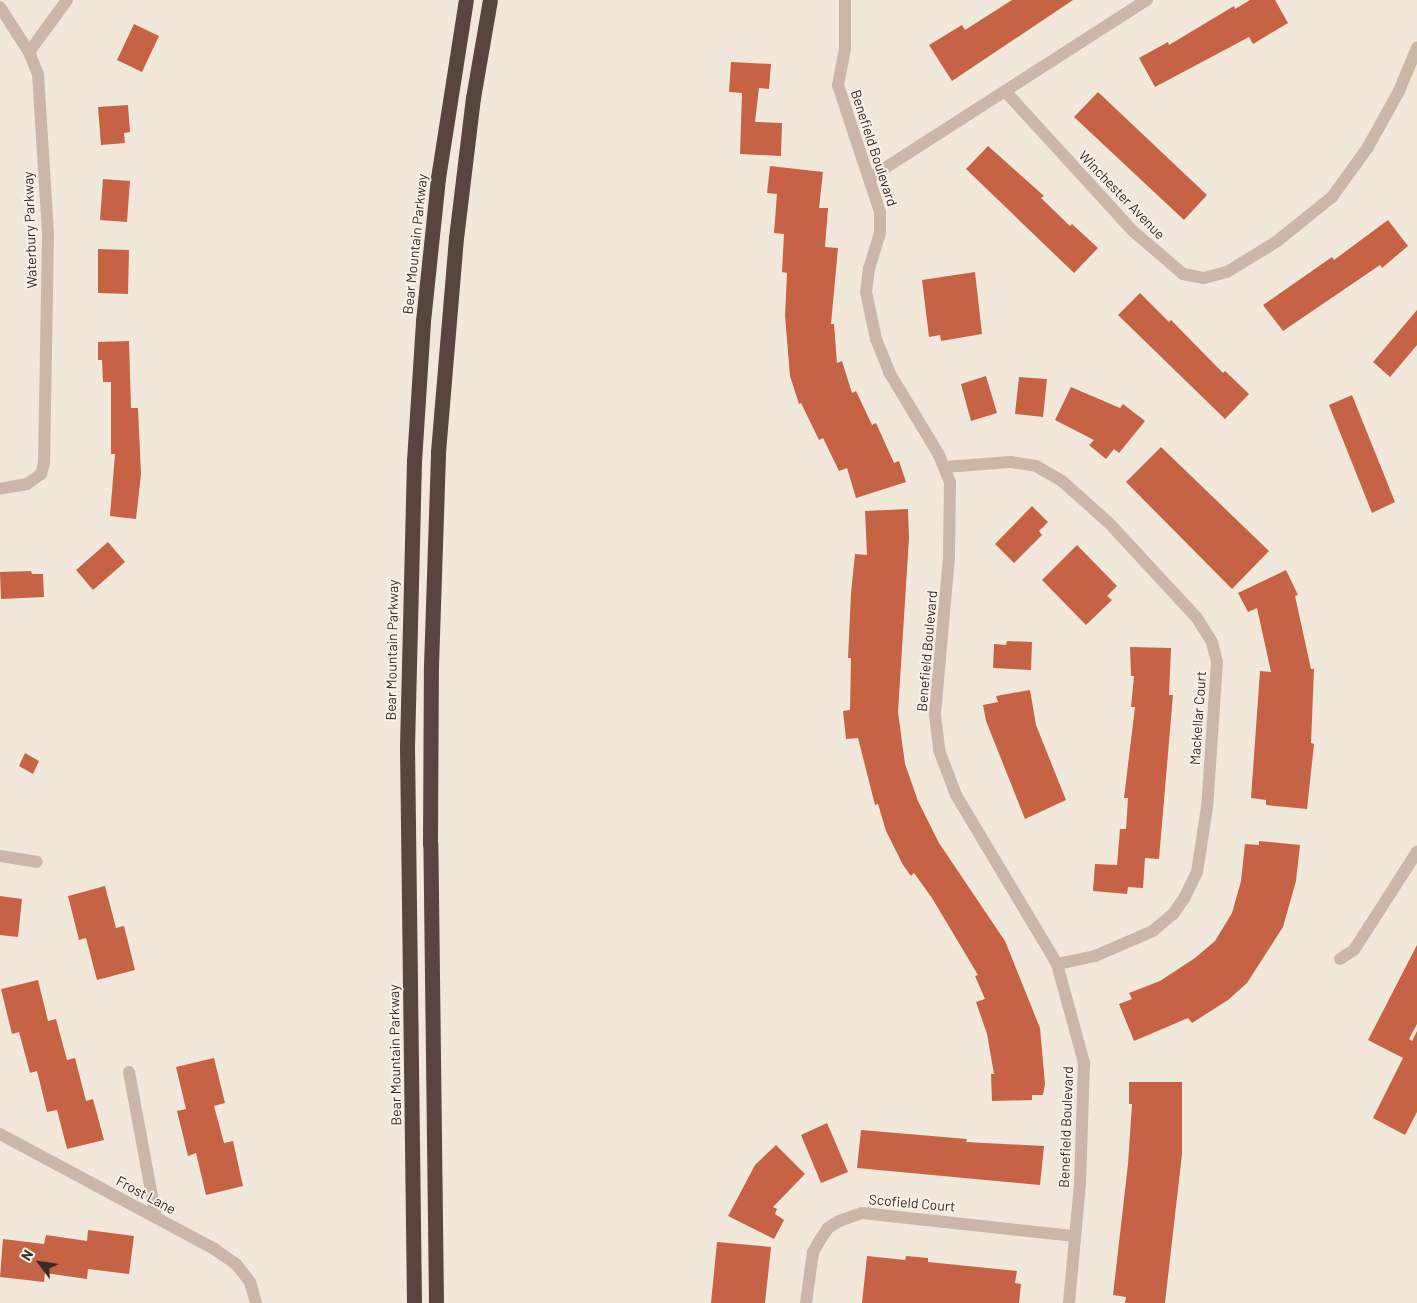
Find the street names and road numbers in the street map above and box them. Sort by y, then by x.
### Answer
street label: Benefield Boulevard [847,88,901,208]
street label: Winchester Avenue [1075,147,1169,243]
street label: Waterbury Parkway [20,171,40,289]
street label: Bear Mountain Parkway [399,173,431,315]
street label: Bear Mountain Parkway [382,579,402,721]
street label: Benefield Boulevard [913,590,941,712]
street label: Mackellar Court [1186,670,1210,766]
street label: Bear Mountain Parkway [385,984,405,1126]
street label: Benefield Boulevard [1055,1066,1077,1188]
street label: Frost Lane [113,1172,179,1218]
street label: Scofield Court [868,1191,956,1215]

